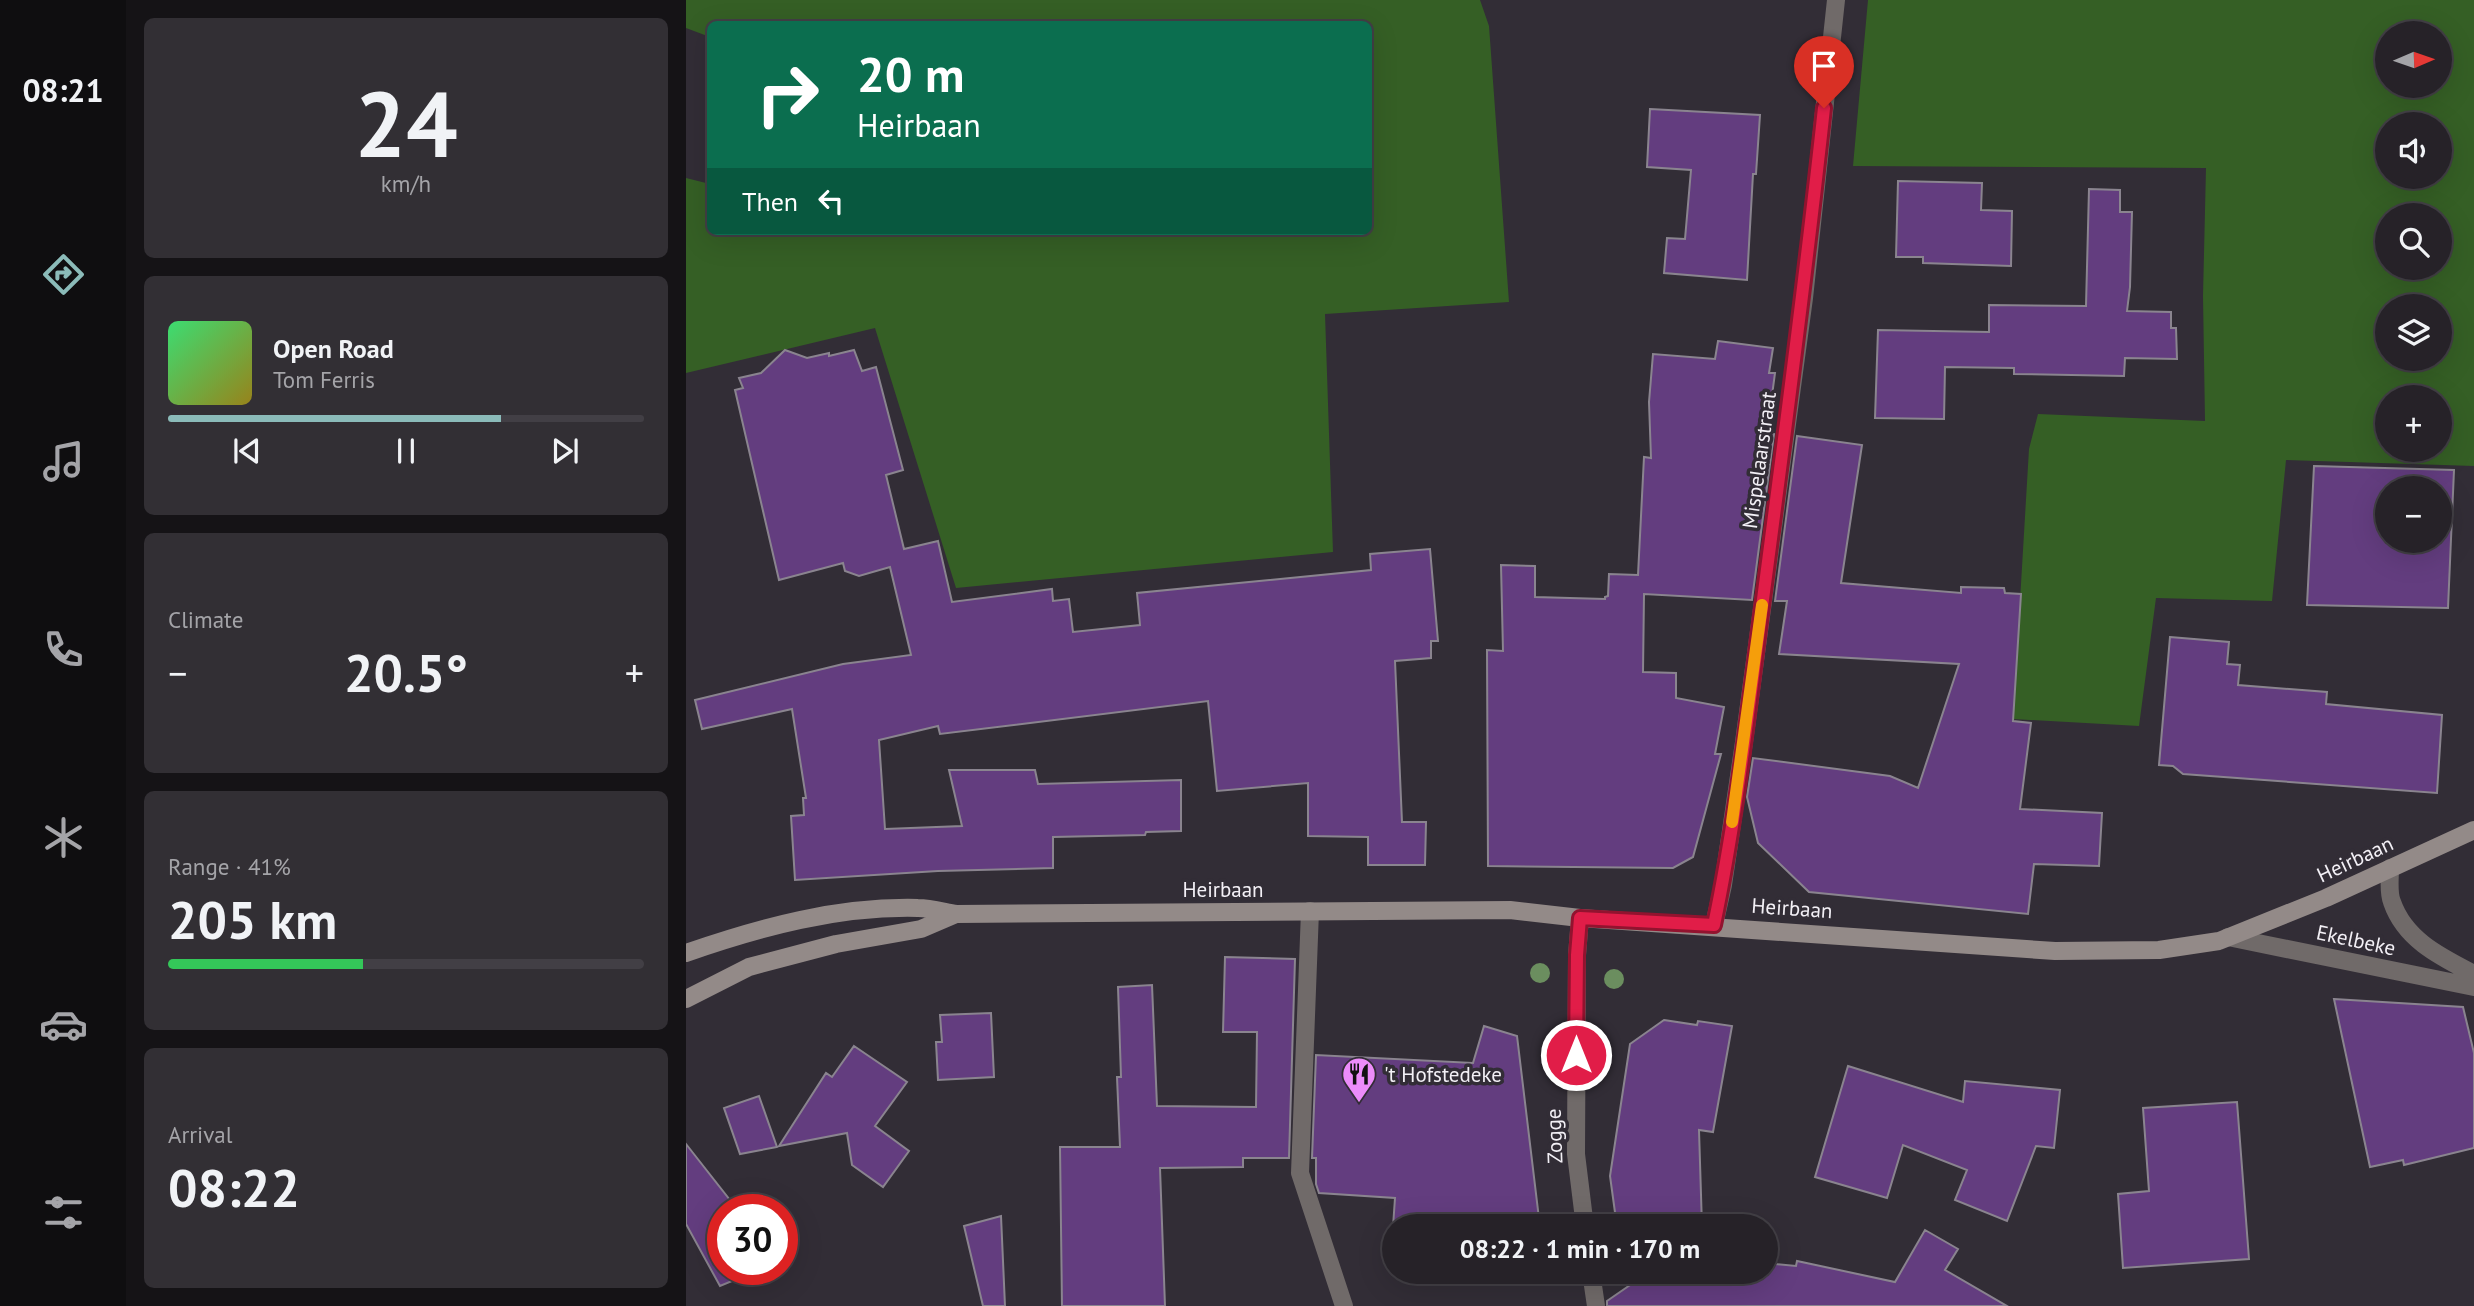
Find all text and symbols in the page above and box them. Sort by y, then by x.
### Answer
north arrow [2375,21,2452,98]
map controls [2375,21,2452,553]
pin [1794,36,1854,108]
text: 20 m [857,42,964,106]
icon: arrive [1805,47,1843,85]
icon: right [742,49,833,140]
text: 24 [354,64,458,182]
text: 08:21 [22,69,104,111]
text: Heirbaan [857,104,981,146]
button: sound [2375,112,2452,189]
text: km/h [381,169,431,198]
icon: left [812,182,850,220]
text: Then [742,185,798,218]
button: search [2375,203,2452,280]
icon: directions [39,250,88,299]
button: layers [2375,294,2452,371]
text: Open Road [273,332,394,365]
text: Tom Ferris [273,365,375,394]
button: + [2375,385,2452,462]
street label: Mispelaarstraat [1736,390,1782,530]
icon: previous [228,432,266,470]
icon: pause [387,432,425,470]
icon: next [546,432,584,470]
icon: music [39,437,88,486]
button: − [2375,476,2452,553]
text: Climate [168,605,243,634]
icon: phone [39,625,88,674]
text: 20.5° [344,639,468,706]
text: − [168,648,187,697]
text: + [625,648,644,697]
icon: climate [39,813,88,862]
street label: Heirbaan [2312,830,2398,888]
text: Range · 41% [168,852,291,881]
street label: Heirbaan [1182,876,1264,903]
text: 205 km [168,886,337,953]
street label: Heirbaan [1751,892,1833,924]
street label: Ekelbeke [2314,918,2398,962]
icon: car [39,1000,88,1049]
position arrow [1539,1018,1613,1092]
restaurant icon: 't Hofstedeke [1340,1055,1378,1104]
place label: 't Hofstedeke [1384,1061,1502,1088]
street label: Zogge [1540,1108,1568,1164]
text: Arrival [168,1120,232,1149]
text: 08:22 [168,1154,300,1221]
icon: filters [39,1188,88,1237]
speed limit sign: 30 [707,1194,798,1285]
text: 08:22 · 1 min · 170 m [1460,1232,1700,1265]

